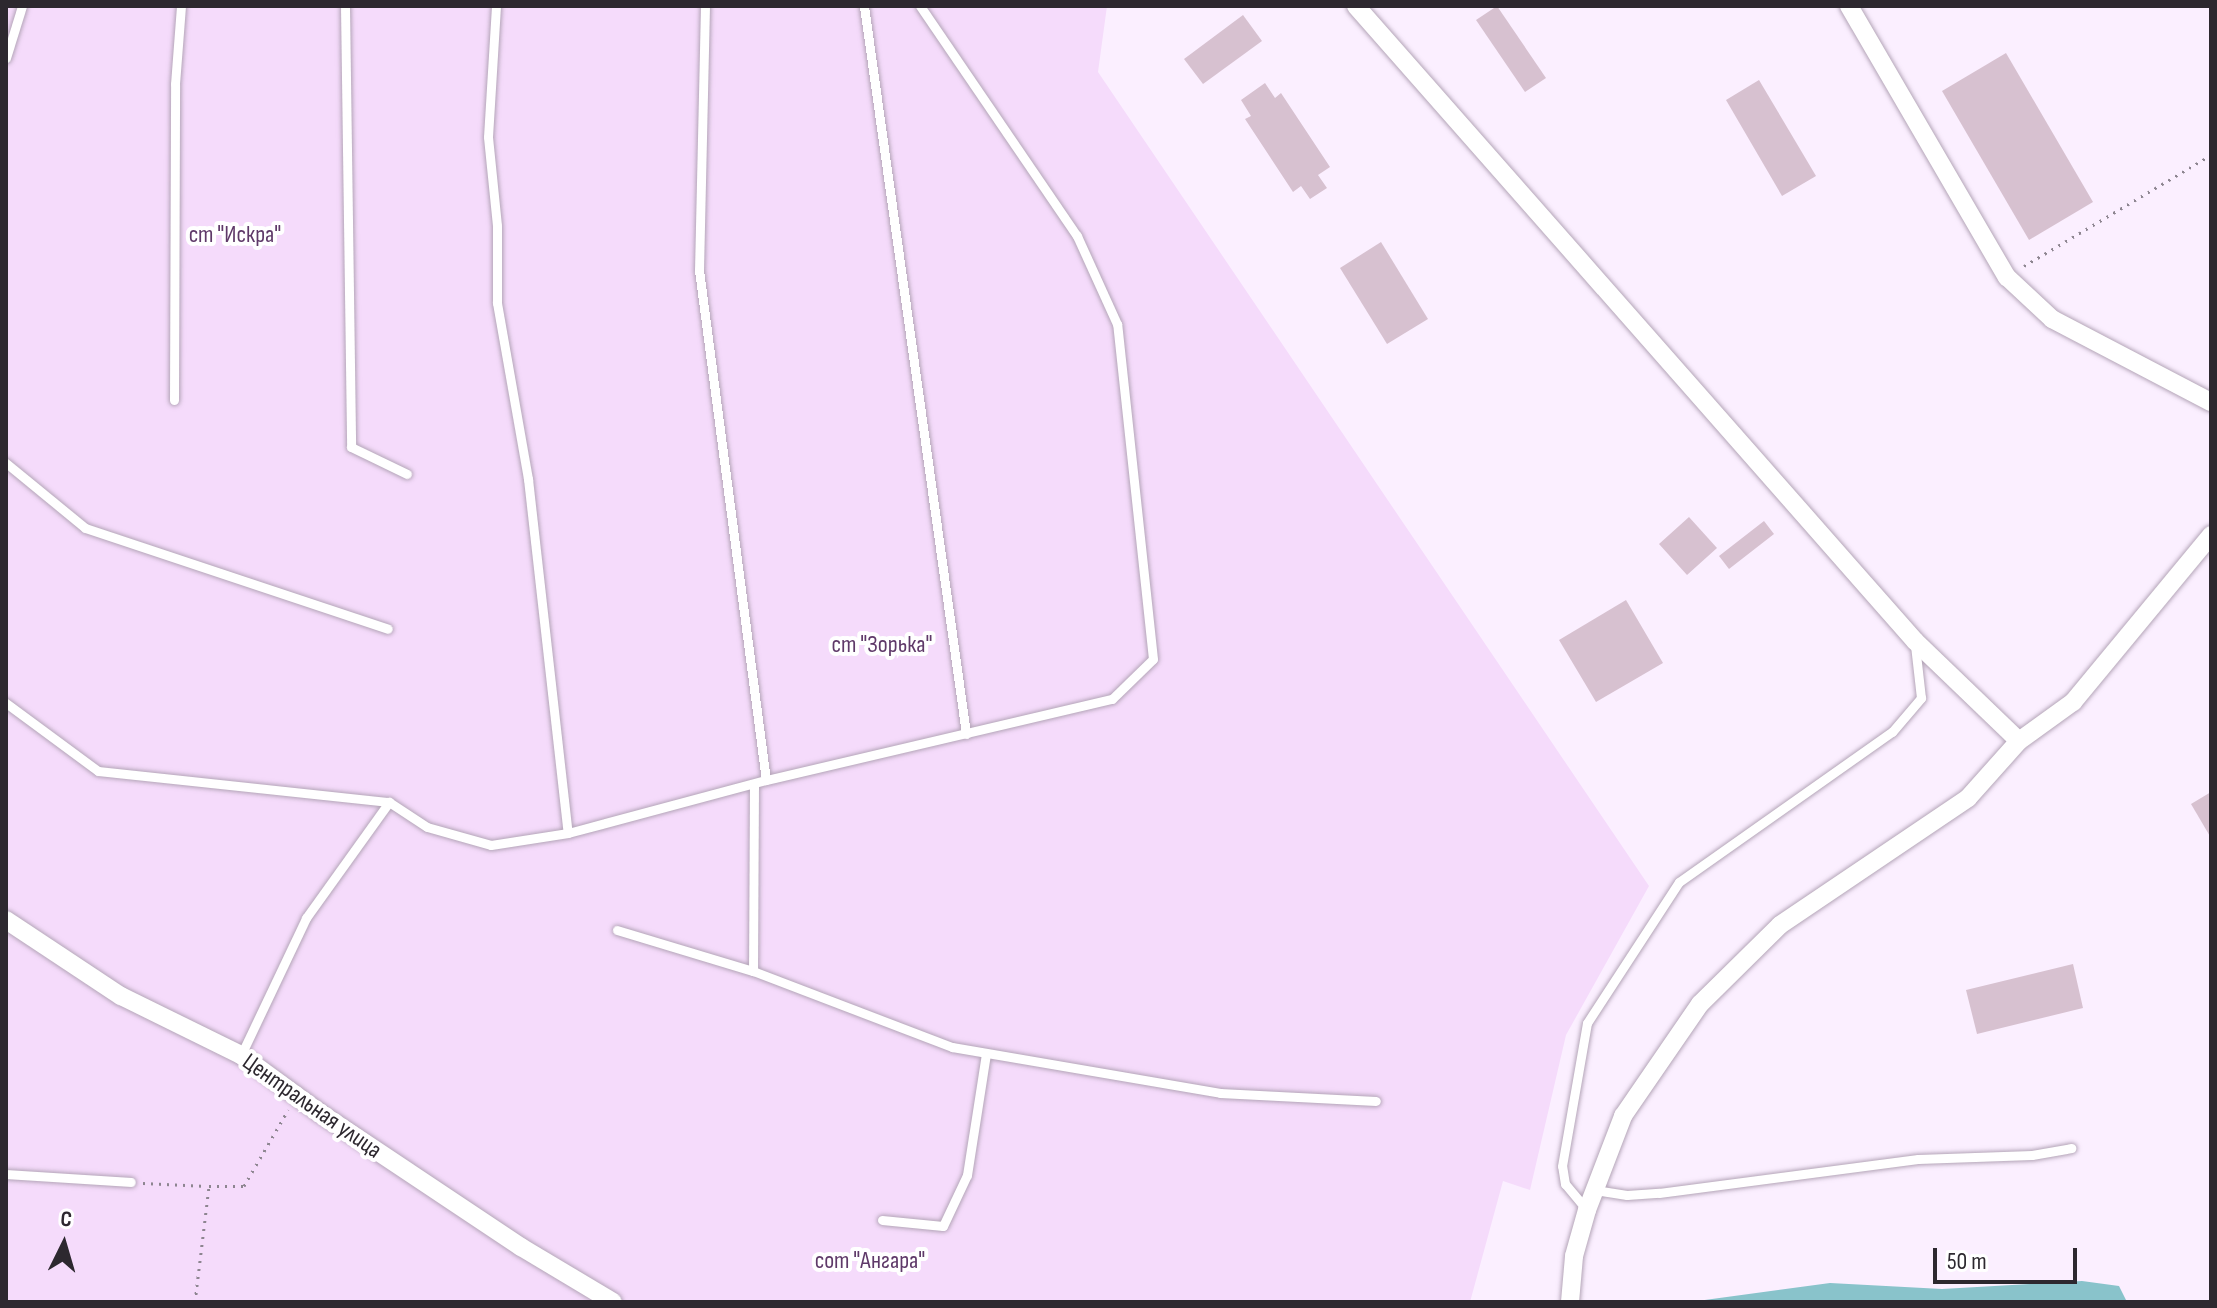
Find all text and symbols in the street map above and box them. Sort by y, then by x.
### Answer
park label: ст "Искра" [189,221,281,249]
park label: ст "Зорька" [832,631,932,659]
street label: Центральная улица [237,1047,387,1165]
north arrow [24,1204,104,1284]
text: С [59,1206,73,1234]
scale bar [1937,1232,2081,1282]
park label: сот "Ангара" [815,1247,925,1275]
text: 50 m [1947,1247,1987,1276]

